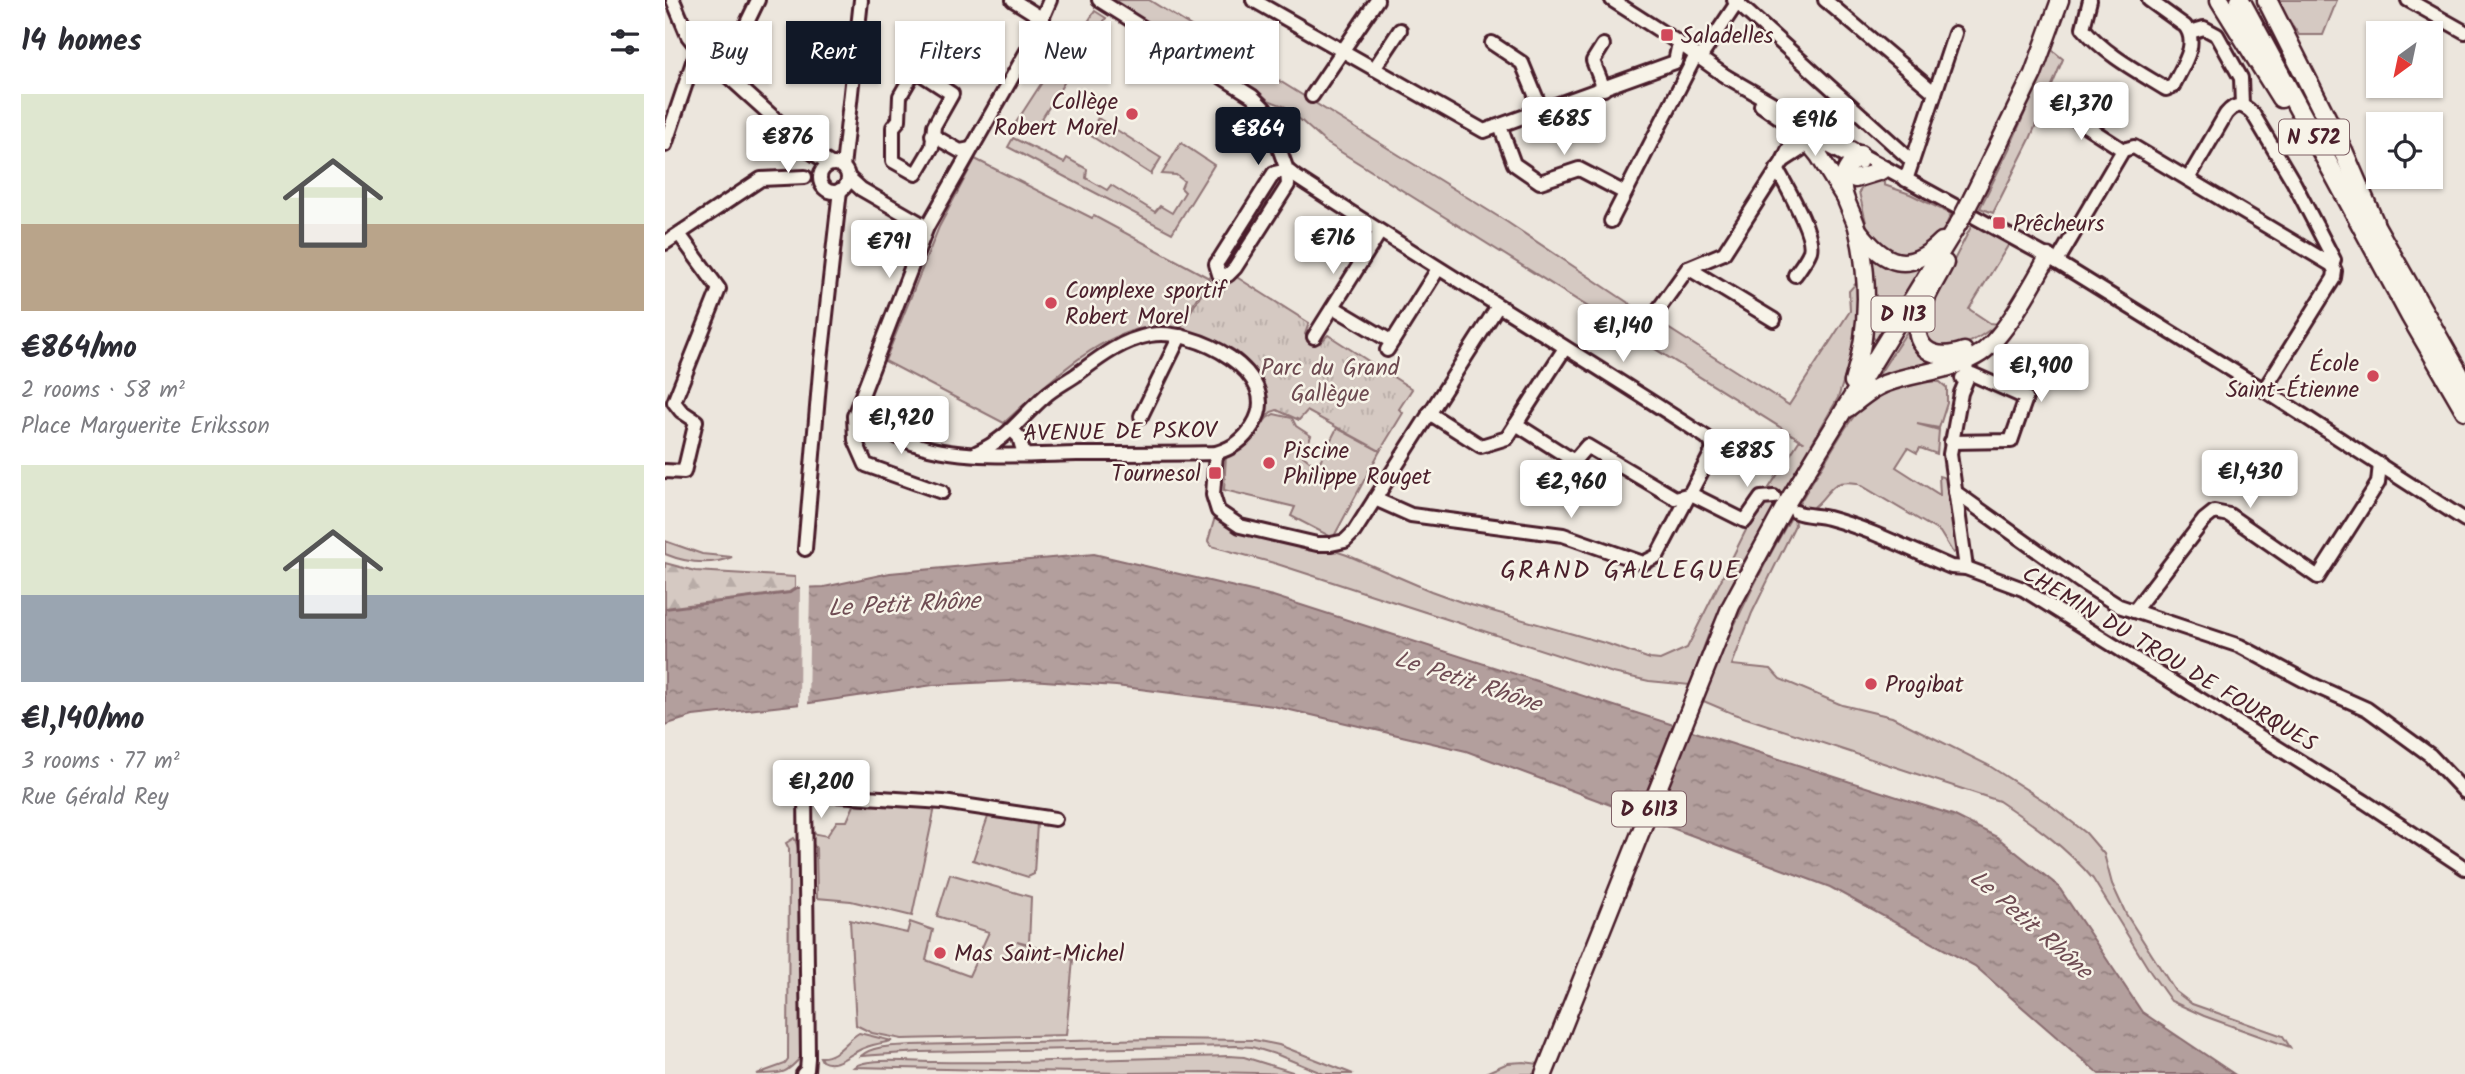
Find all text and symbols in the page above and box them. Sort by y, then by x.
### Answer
text: 14 homes [21,18,142,66]
place label: Saladelles [1681,19,1774,55]
chip: Buy [686,21,772,84]
chip: Rent [786,21,881,84]
chip: Filters [895,21,1005,84]
chip: New [1019,21,1111,84]
chip: Apartment [1125,21,1279,84]
north arrow [2366,21,2443,98]
map controls [2366,21,2443,189]
icon: filters [606,23,644,61]
marker: Saladelles [1659,27,1675,43]
pin: €1,370 [2024,82,2138,142]
place label: Collège Robert Morel [994,85,1118,147]
text: €1,370 [2050,87,2112,123]
pin: €685 [1523,97,1605,157]
pin: €916 [1774,99,1856,158]
text: €685 [1538,102,1590,138]
text: €916 [1792,103,1838,139]
marker: Collège Robert Morel [1124,106,1140,122]
pin: €864 [1217,108,1299,167]
text: €864 [1231,112,1285,148]
button: locate [2366,112,2443,189]
pin: €876 [747,116,829,175]
text: €876 [762,120,814,156]
road number: N 572 [2279,120,2349,154]
icon: home [270,140,396,266]
place label: Prêcheurs [2013,207,2105,243]
marker: Prêcheurs [1991,215,2007,231]
pin: €716 [1292,216,1374,276]
pin: €791 [848,220,930,280]
text: €716 [1311,221,1355,257]
text: €791 [867,225,911,261]
place label: Complexe sportif Robert Morel [1065,274,1228,336]
marker: Complexe sportif Robert Morel [1043,295,1059,311]
road number: D 113 [1871,296,1935,332]
pin: €1,140 [1566,304,1680,364]
text: €1,140 [1594,309,1652,345]
text: €864/mo [21,325,137,373]
pin: €1,900 [1984,344,2098,404]
place label: École Saint-Étienne [2226,347,2359,409]
text: €1,900 [2010,349,2072,385]
park label: Parc du Grand Gallègue [1261,351,1400,413]
marker: École Saint-Étienne [2365,368,2381,384]
text: 2 rooms · 58 m² [21,373,185,409]
pin: €1,920 [844,396,958,456]
text: €1,920 [869,401,933,437]
text: Place Marguerite Eriksson [21,409,270,445]
street label: AVENUE DE PSKOV [1023,413,1219,453]
pin: €885 [1706,430,1788,489]
place label: Piscine Philippe Rouget [1283,434,1432,496]
text: €885 [1720,434,1774,470]
pin: €1,430 [2193,450,2307,510]
marker: Piscine Philippe Rouget [1261,455,1277,471]
text: €1,430 [2218,455,2282,491]
place label: Tournesol [1111,457,1201,493]
pin: €2,960 [1514,461,1628,520]
marker: Tournesol [1207,465,1223,481]
text: €2,960 [1536,465,1606,501]
icon: home [270,511,396,637]
district label: GRAND GALLEGUE [1500,550,1742,592]
street label: CHEMIN DU TROU DE FOURQUES [2015,557,2323,762]
water label: Le Petit Rhône [827,582,983,629]
water label: Le Petit Rhône [1389,640,1548,725]
place label: Progibat [1885,668,1965,704]
marker: Progibat [1863,676,1879,692]
text: €1,140/mo [21,696,144,744]
text: 3 rooms · 77 m² [21,744,180,780]
pin: €1,200 [764,760,878,820]
text: €1,200 [789,765,853,801]
text: Rue Gérald Rey [21,780,169,816]
road number: D 6113 [1612,792,1686,826]
water label: Le Petit Rhône [1960,860,2102,991]
place label: Mas Saint-Michel [954,937,1125,973]
marker: Mas Saint-Michel [932,945,948,961]

